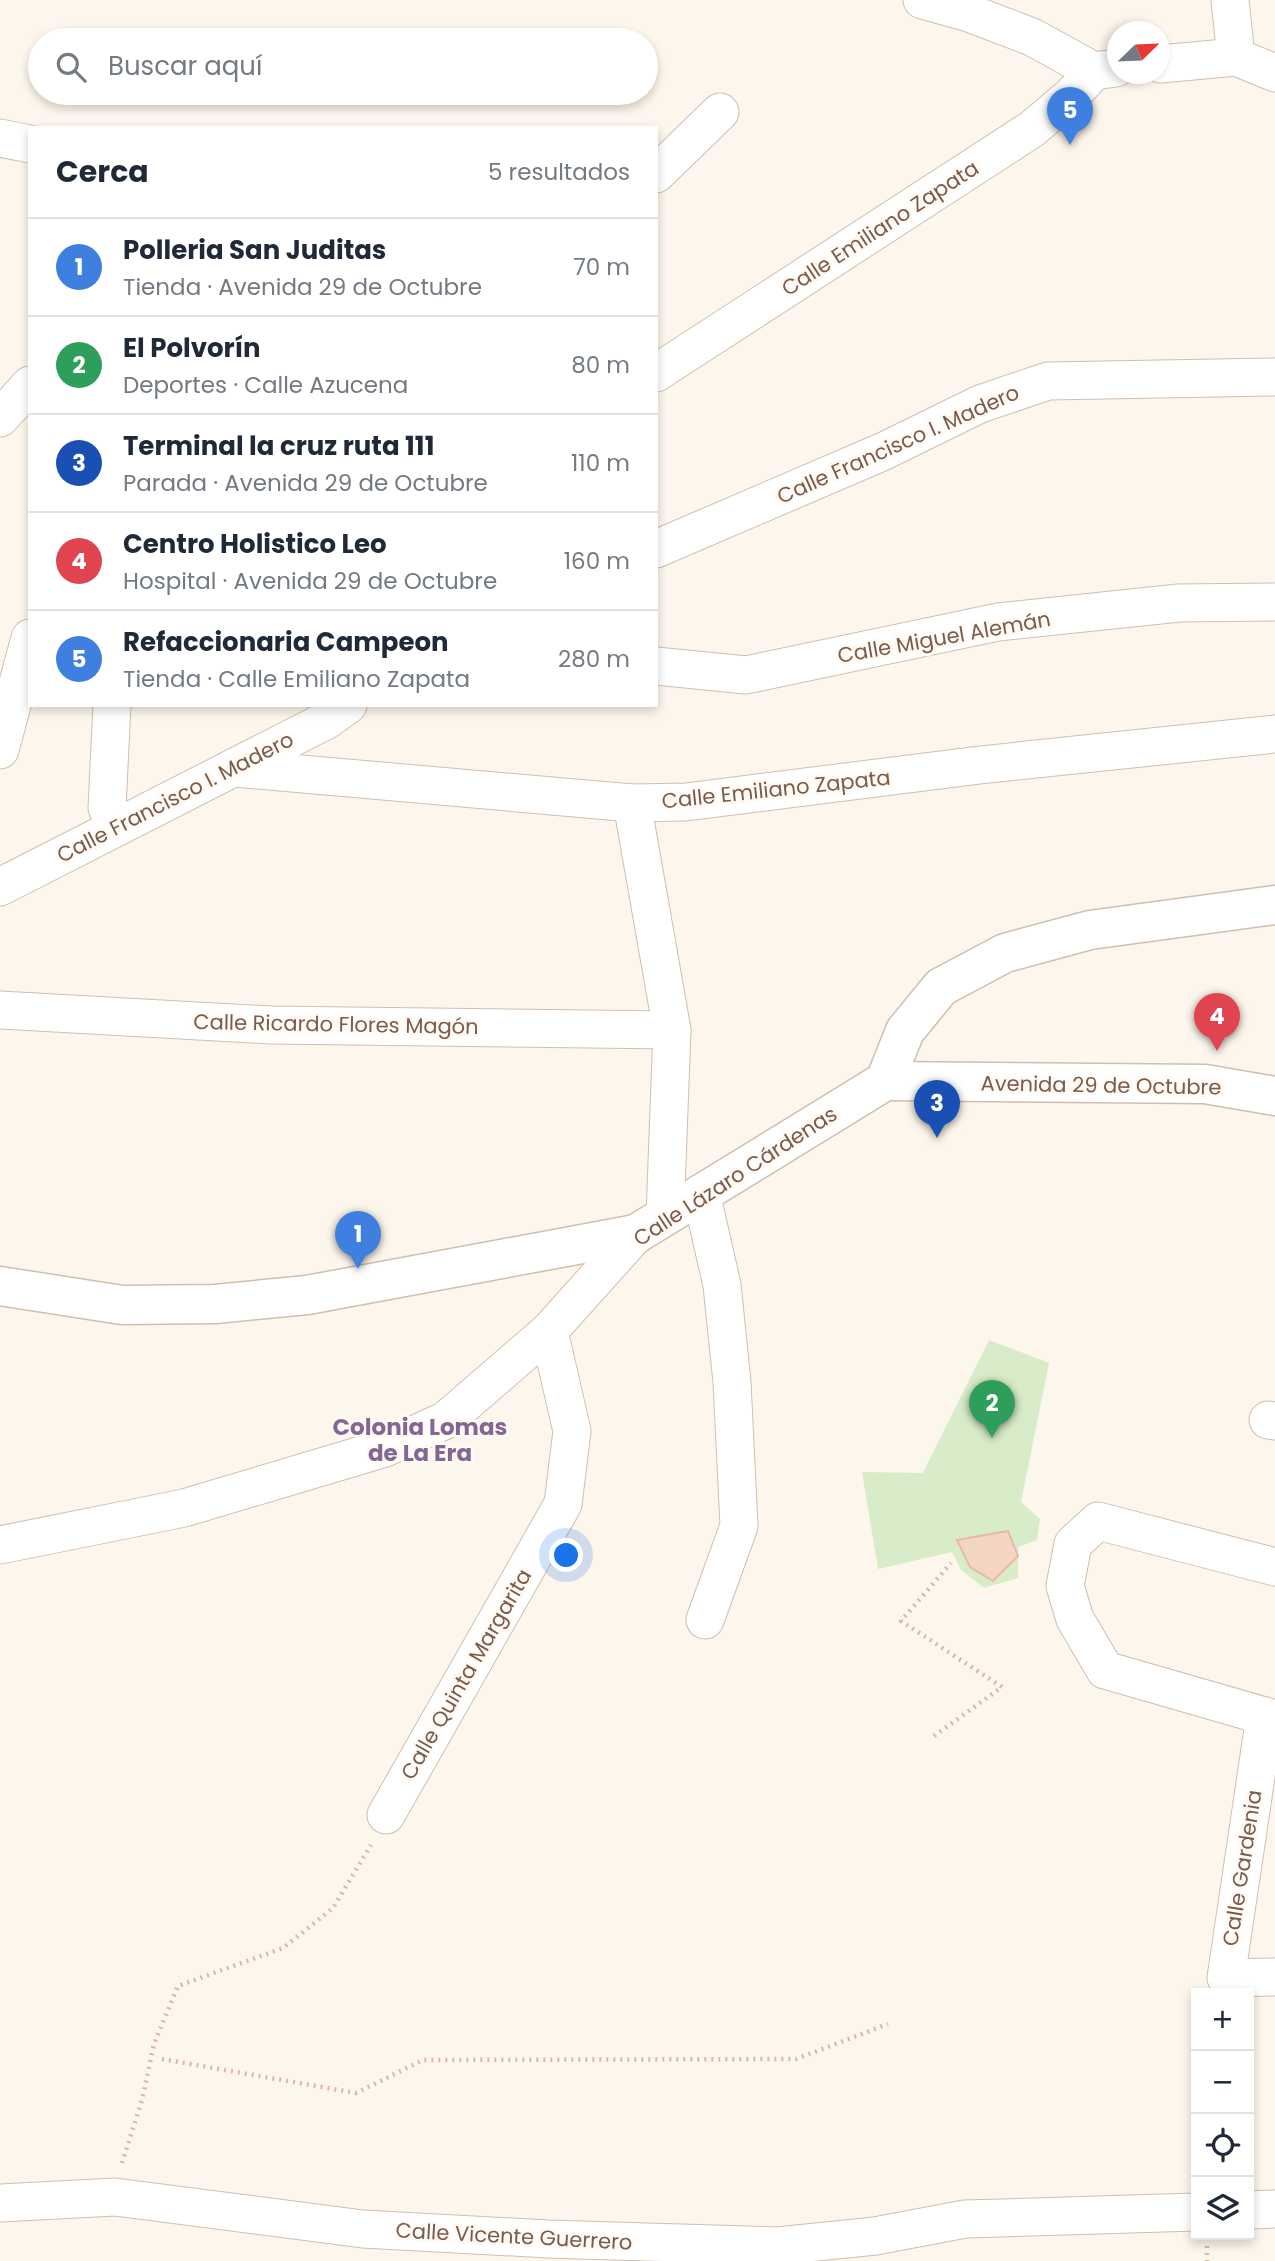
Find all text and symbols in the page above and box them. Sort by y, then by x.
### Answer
north arrow [1107,21,1170,84]
search box [28,28,658,105]
icon: search [52,48,90,86]
text: Buscar aquí [108,48,262,84]
pin: 5 [1047,87,1093,145]
text: Cerca [56,150,149,193]
street label: Calle Emiliano Zapata [776,153,984,303]
text: 5 resultados [488,156,630,188]
text: Polleria San Juditas [123,232,386,268]
text: 1 [75,251,83,283]
text: 70 m [573,251,630,283]
text: Tienda · Avenida 29 de Octubre [123,271,482,303]
text: El Polvorín [123,330,261,366]
text: 2 [72,349,86,381]
text: 80 m [571,349,630,381]
text: Deportes · Calle Azucena [123,369,408,401]
street label: Calle Francisco I. Madero [772,377,1024,511]
text: Terminal la cruz ruta 111 [123,428,434,464]
text: 3 [72,447,86,479]
text: 110 m [571,447,630,479]
text: Parada · Avenida 29 de Octubre [123,467,488,499]
text: Centro Holistico Leo [123,526,387,562]
text: 4 [71,545,87,577]
text: 160 m [564,545,630,577]
text: Hospital · Avenida 29 de Octubre [123,565,497,597]
street label: Calle Miguel Alemán [835,604,1053,670]
text: Refaccionaria Campeon [123,624,449,660]
text: 5 [72,643,86,675]
text: 280 m [558,643,630,675]
text: Tienda · Calle Emiliano Zapata [123,663,470,695]
street label: Calle Francisco I. Madero [52,725,298,869]
street label: Calle Emiliano Zapata [660,763,892,815]
pin: 4 [1194,993,1240,1051]
street label: Calle Ricardo Flores Magón [193,1007,479,1041]
street label: Avenida 29 de Octubre [980,1068,1222,1102]
pin: 3 [914,1080,960,1138]
street label: Calle Lázaro Cárdenas [628,1099,842,1253]
pin: 1 [335,1211,381,1269]
pin: 2 [969,1380,1015,1438]
district label: Colonia Lomas de La Era [333,1411,507,1469]
your location [549,1538,583,1572]
street label: Calle Quinta Margarita [394,1563,538,1785]
street label: Calle Gardenia [1215,1788,1269,1948]
map controls [1191,1988,1254,2240]
button: + [1191,1988,1254,2051]
button: − [1191,2051,1254,2114]
button: locate [1191,2114,1254,2177]
button: layers [1191,2177,1254,2240]
street label: Calle Vicente Guerrero [395,2215,633,2257]

